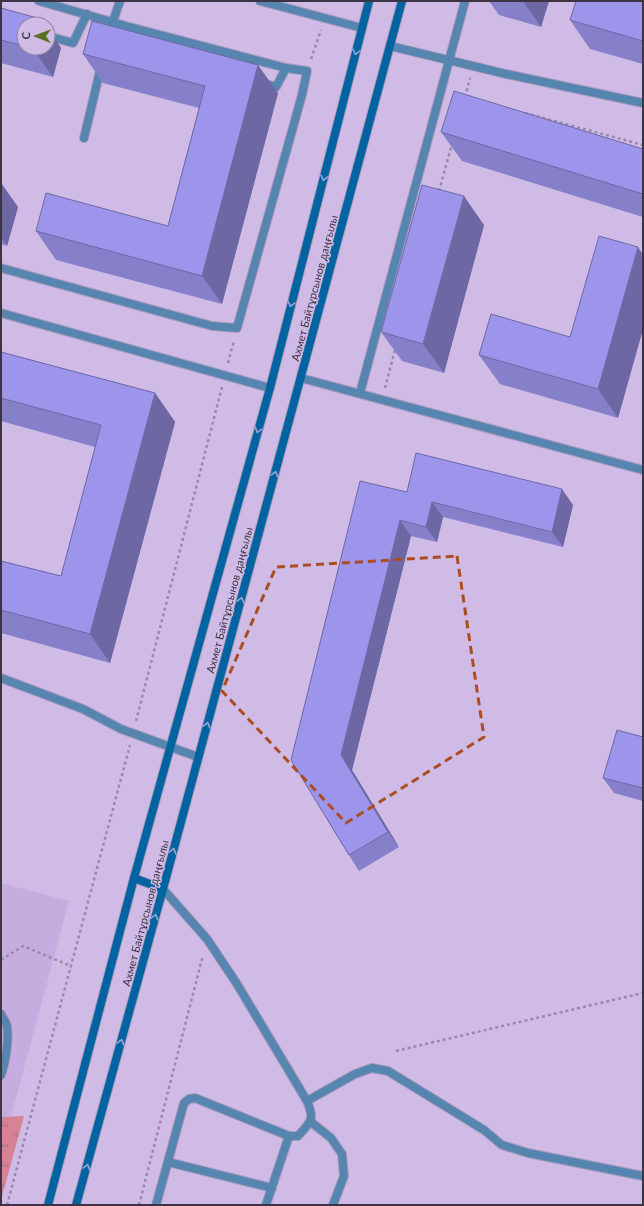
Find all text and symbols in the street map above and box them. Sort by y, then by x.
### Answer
north arrow [16,16,56,56]
text: С [19,31,32,40]
one-way arrow [352,49,361,56]
one-way arrow [320,175,328,181]
street label: Ахмет Байтұрсынов даңғылы [288,213,340,363]
one-way arrow [288,301,296,307]
one-way arrow [254,426,263,433]
one-way arrow [270,471,278,478]
street label: Ахмет Байтұрсынов даңғылы [203,525,255,675]
one-way arrow [236,597,245,604]
one-way arrow [202,722,211,729]
street label: Ахмет Байтұрсынов даңғылы [119,838,171,988]
one-way arrow [168,848,177,855]
one-way arrow [150,913,159,920]
one-way arrow [116,1039,125,1046]
one-way arrow [82,1164,90,1171]

